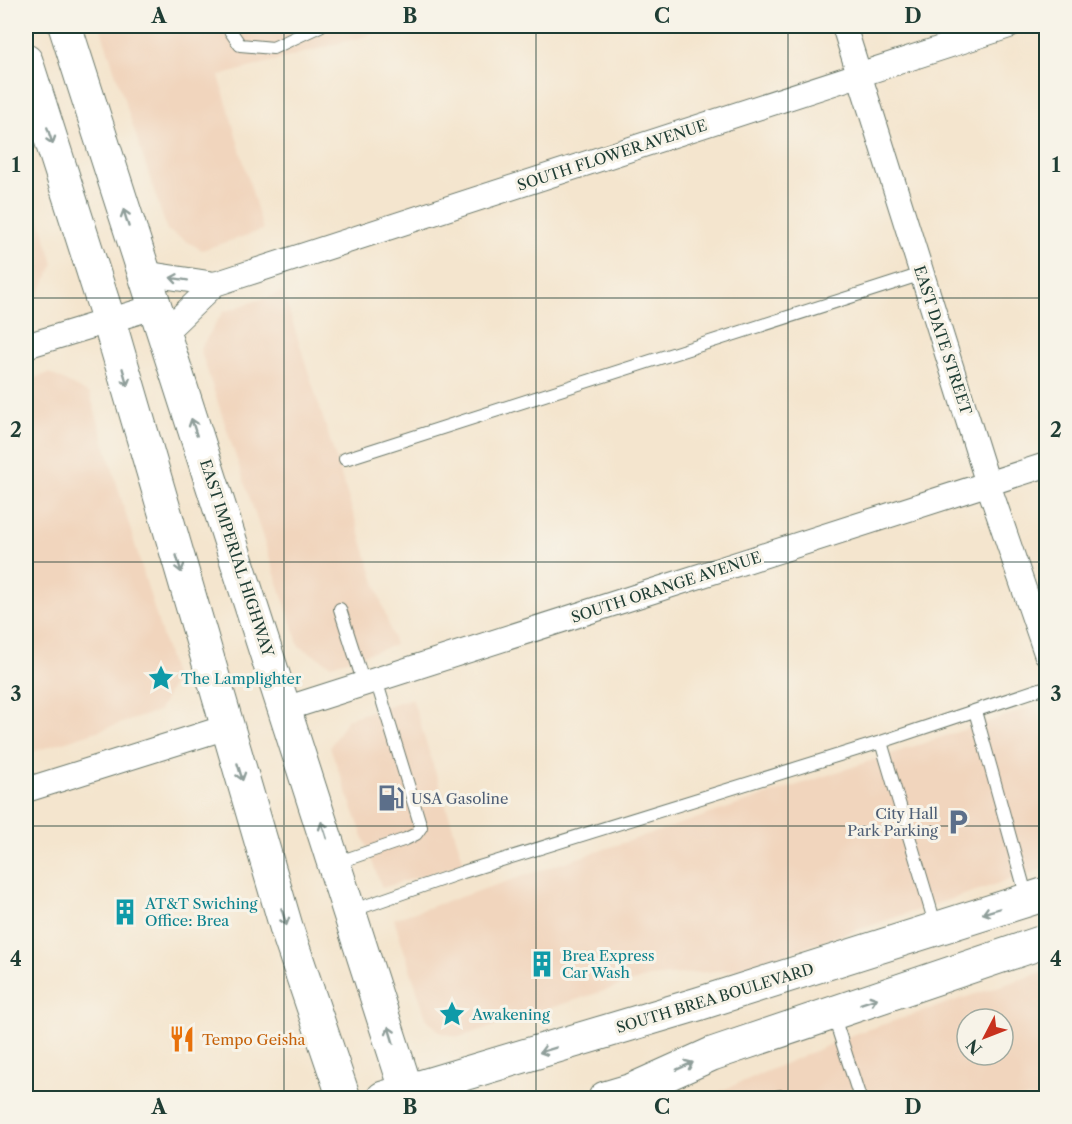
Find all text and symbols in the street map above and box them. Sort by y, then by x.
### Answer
text: A [150,4,167,28]
text: B [403,4,418,28]
text: C [654,4,670,28]
text: D [904,4,922,28]
street label: SOUTH FLOWER AVENUE [515,115,709,195]
one-way arrow [45,126,56,145]
text: 1 [12,153,21,177]
text: 1 [1052,153,1061,177]
one-way arrow [120,209,131,228]
street label: EAST DATE STREET [910,263,976,418]
one-way arrow [170,273,189,284]
one-way arrow [120,367,131,386]
text: 2 [10,418,22,442]
one-way arrow [188,418,199,437]
text: 2 [1050,418,1062,442]
street label: EAST IMPERIAL HIGHWAY [196,457,278,660]
street label: SOUTH ORANGE AVENUE [569,547,763,627]
one-way arrow [174,555,185,574]
place icon: The Lamplighter [146,663,176,693]
place label: The Lamplighter [181,669,302,688]
text: 3 [10,682,22,706]
text: 3 [1050,682,1062,706]
one-way arrow [235,762,246,781]
fuel station icon: USA Gasoline [376,783,406,813]
place label: USA Gasoline [411,789,508,808]
place label: City Hall Park Parking [847,804,939,840]
parking icon: City Hall Park Parking [943,807,973,837]
one-way arrow [318,821,329,840]
place label: AT&T Swiching Office: Brea [144,894,258,930]
building icon: AT&T Swiching Office: Brea [110,897,140,927]
one-way arrow [982,906,1001,917]
one-way arrow [279,907,290,926]
place label: Brea Express Car Wash [562,946,655,982]
text: 4 [10,947,22,971]
text: 4 [1050,947,1062,971]
building icon: Brea Express Car Wash [527,949,557,979]
street label: SOUTH BREA BOULEVARD [614,959,816,1037]
one-way arrow [859,995,878,1006]
place icon: Awakening [437,999,467,1029]
place label: Awakening [471,1005,550,1024]
north arrow [955,1007,1015,1067]
restaurant icon: Tempo Geisha [167,1024,197,1054]
one-way arrow [385,1026,396,1045]
place label: Tempo Geisha [202,1030,306,1049]
text: N [962,1035,986,1059]
one-way arrow [539,1045,558,1056]
one-way arrow [676,1060,694,1072]
text: A [150,1095,167,1119]
text: B [403,1095,418,1119]
text: C [654,1095,670,1119]
text: D [904,1095,922,1119]

